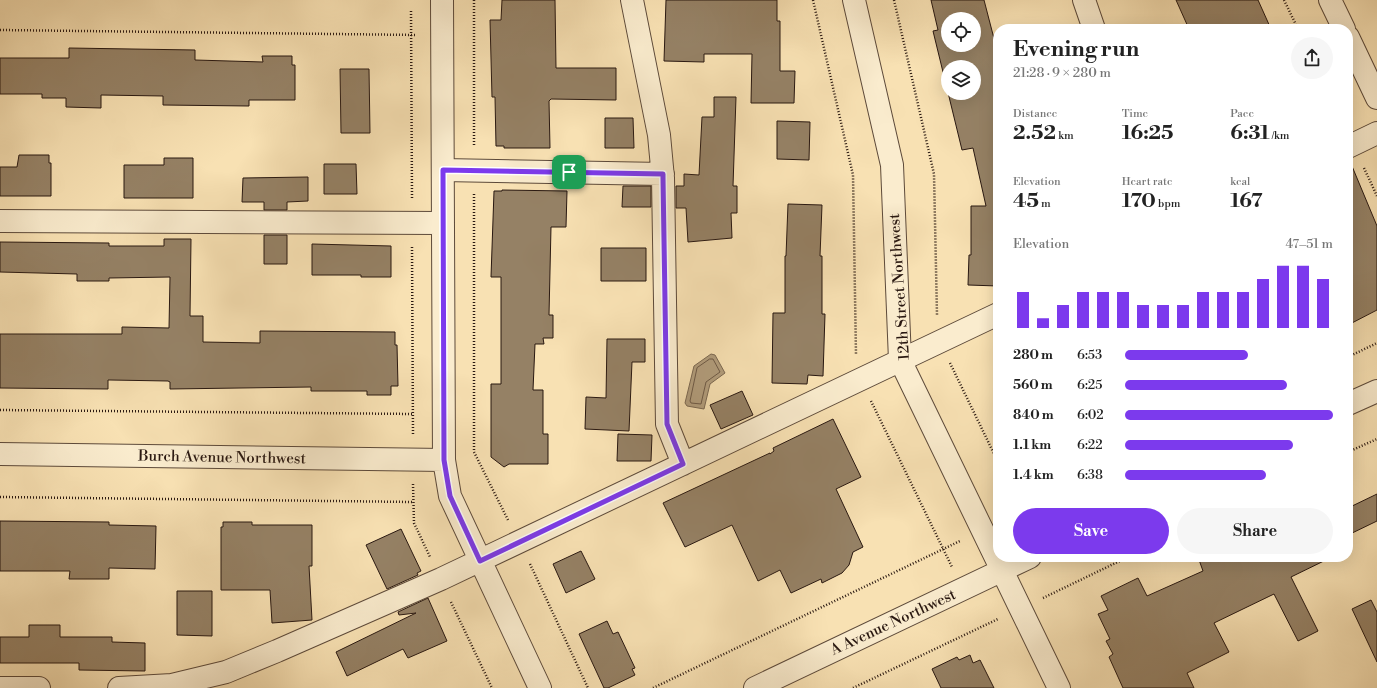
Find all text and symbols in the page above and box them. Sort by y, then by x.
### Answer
map controls [941,12,981,100]
button: locate [941,12,981,52]
text: Evening run [1013,36,1139,63]
button: share [1291,37,1333,79]
button: layers [941,60,981,100]
text: 21:28 · 9 × 280 m [1013,65,1111,81]
text: Distance [1013,107,1057,121]
text: Time [1122,107,1148,121]
text: Pace [1230,107,1254,121]
text: 2.52 [1013,121,1056,146]
text: 16:25 [1122,121,1174,146]
text: 6:31 [1230,121,1270,146]
text: km [1056,129,1074,143]
text: /km [1270,129,1289,143]
pin [552,155,586,189]
icon: arrive [558,161,580,183]
text: Elevation [1013,175,1061,189]
text: Heart rate [1122,175,1172,189]
text: kcal [1230,175,1250,189]
text: 45 [1013,189,1039,214]
text: 170 [1122,189,1156,214]
text: 167 [1230,189,1263,214]
text: m [1039,197,1051,211]
text: bpm [1156,197,1180,211]
street label: 12th Street Northwest [885,212,914,361]
text: Elevation [1013,236,1069,252]
text: 47–51 m [1285,236,1333,252]
text: 280 m [1013,347,1053,363]
text: 6:53 [1077,347,1102,363]
text: 560 m [1013,377,1053,393]
text: 6:25 [1077,377,1102,393]
text: 840 m [1013,407,1054,423]
text: 6:02 [1077,407,1104,423]
text: 1.1 km [1013,437,1051,453]
text: 6:22 [1077,437,1103,453]
street label: Burch Avenue Northwest [137,447,307,468]
text: 1.4 km [1013,467,1054,483]
text: 6:38 [1077,467,1103,483]
button: Save [1013,508,1169,554]
button: Share [1177,508,1333,554]
street label: A Avenue Northwest [826,585,960,660]

